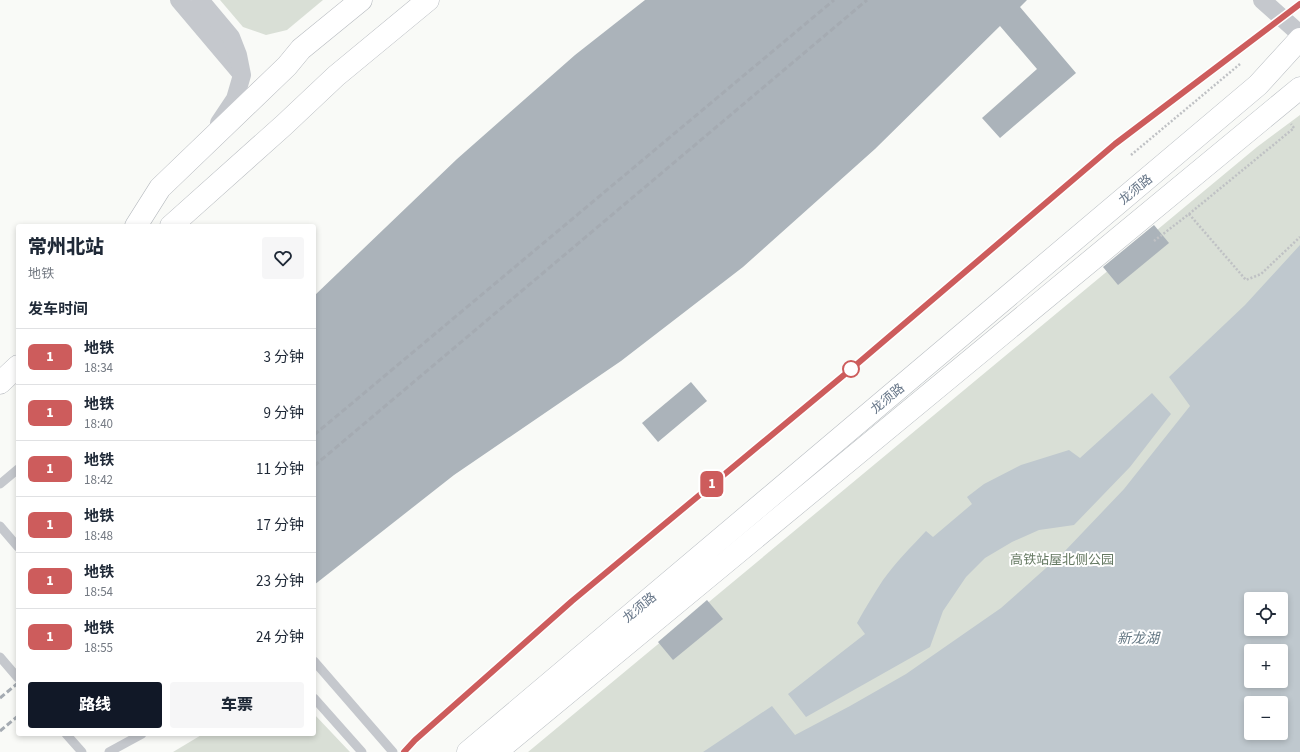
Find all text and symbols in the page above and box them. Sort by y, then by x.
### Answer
street label: 龙须路 [1115,170,1156,209]
text: 常州北站 [28,234,104,261]
button: heart [262,237,304,279]
text: 地铁 [28,265,54,283]
text: 发车时间 [28,299,88,320]
text: 地铁 [84,338,114,359]
text: 1 [46,347,54,367]
text: 3 分钟 [264,347,304,368]
text: 18:34 [84,359,113,377]
unlabelled marker [842,360,860,378]
street label: 龙须路 [867,379,908,418]
text: 地铁 [84,394,114,415]
text: 1 [46,403,54,423]
text: 9 分钟 [264,403,304,424]
text: 18:40 [84,415,113,433]
text: 地铁 [84,450,114,471]
text: 1 [46,459,54,479]
text: 11 分钟 [256,459,304,480]
text: 18:42 [84,471,113,489]
line badge: 1 [699,471,725,497]
text: 1 [708,474,716,494]
text: 地铁 [84,506,114,527]
text: 1 [46,515,54,535]
text: 17 分钟 [256,515,304,536]
text: 18:48 [84,527,113,545]
park label: 高铁站屋北侧公园 [1010,551,1114,569]
text: 地铁 [84,562,114,583]
text: 1 [46,571,54,591]
text: 23 分钟 [256,571,304,592]
text: 18:54 [84,583,113,601]
street label: 龙须路 [619,588,660,627]
map controls [1244,592,1288,740]
button: locate [1244,592,1288,636]
text: 地铁 [84,618,114,639]
text: 1 [46,627,54,647]
text: 24 分钟 [256,627,304,648]
water label: 新龙湖 [1117,629,1161,649]
text: 18:55 [84,639,113,657]
button: + [1244,644,1288,688]
button: 路线 [28,682,162,728]
button: 车票 [170,682,304,728]
button: − [1244,696,1288,740]

